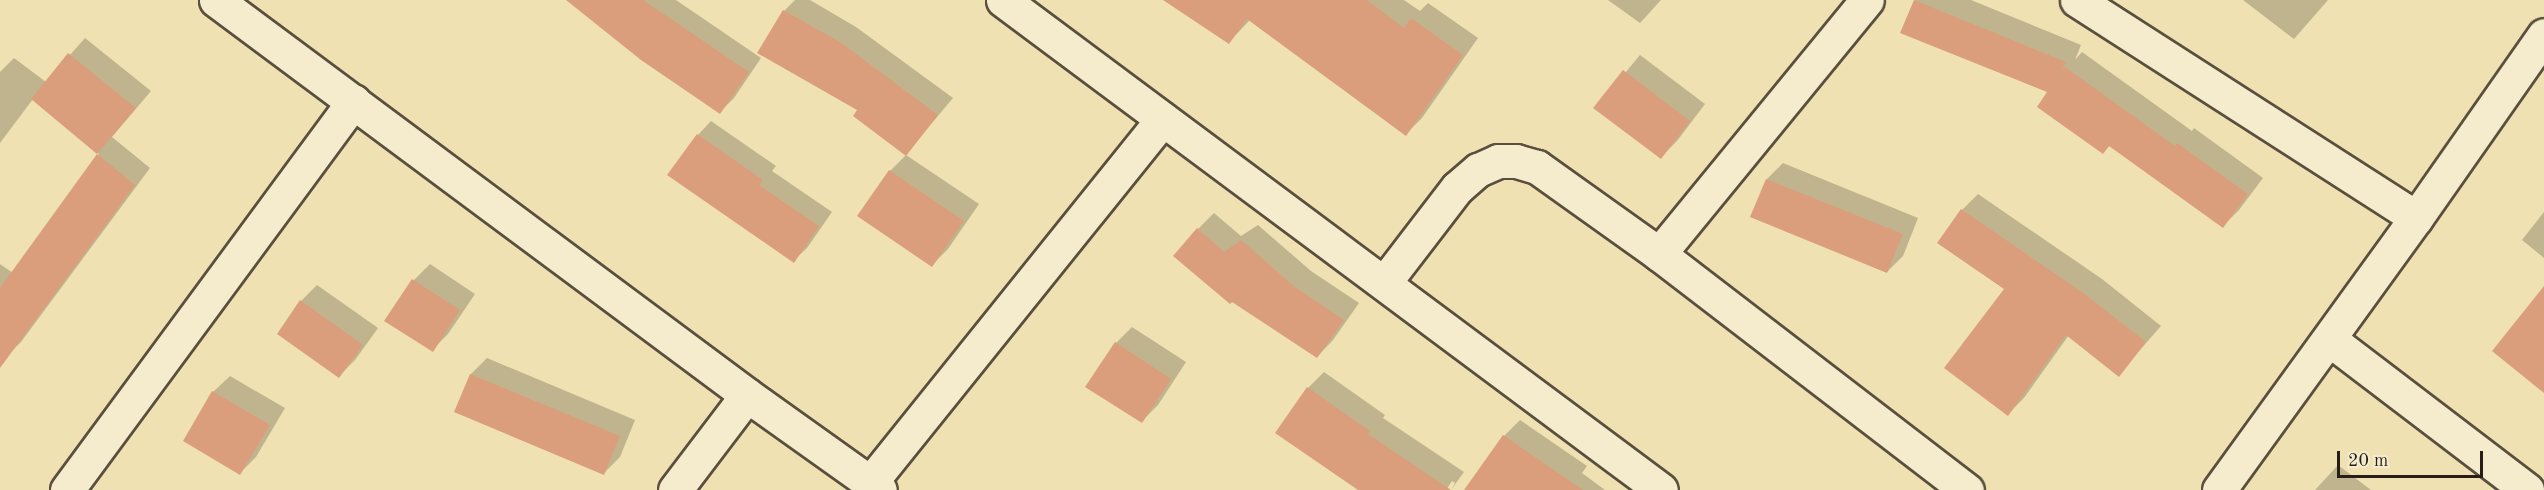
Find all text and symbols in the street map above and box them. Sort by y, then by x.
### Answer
scale bar [2340,439,2486,477]
text: 20 m [2348,452,2388,470]

